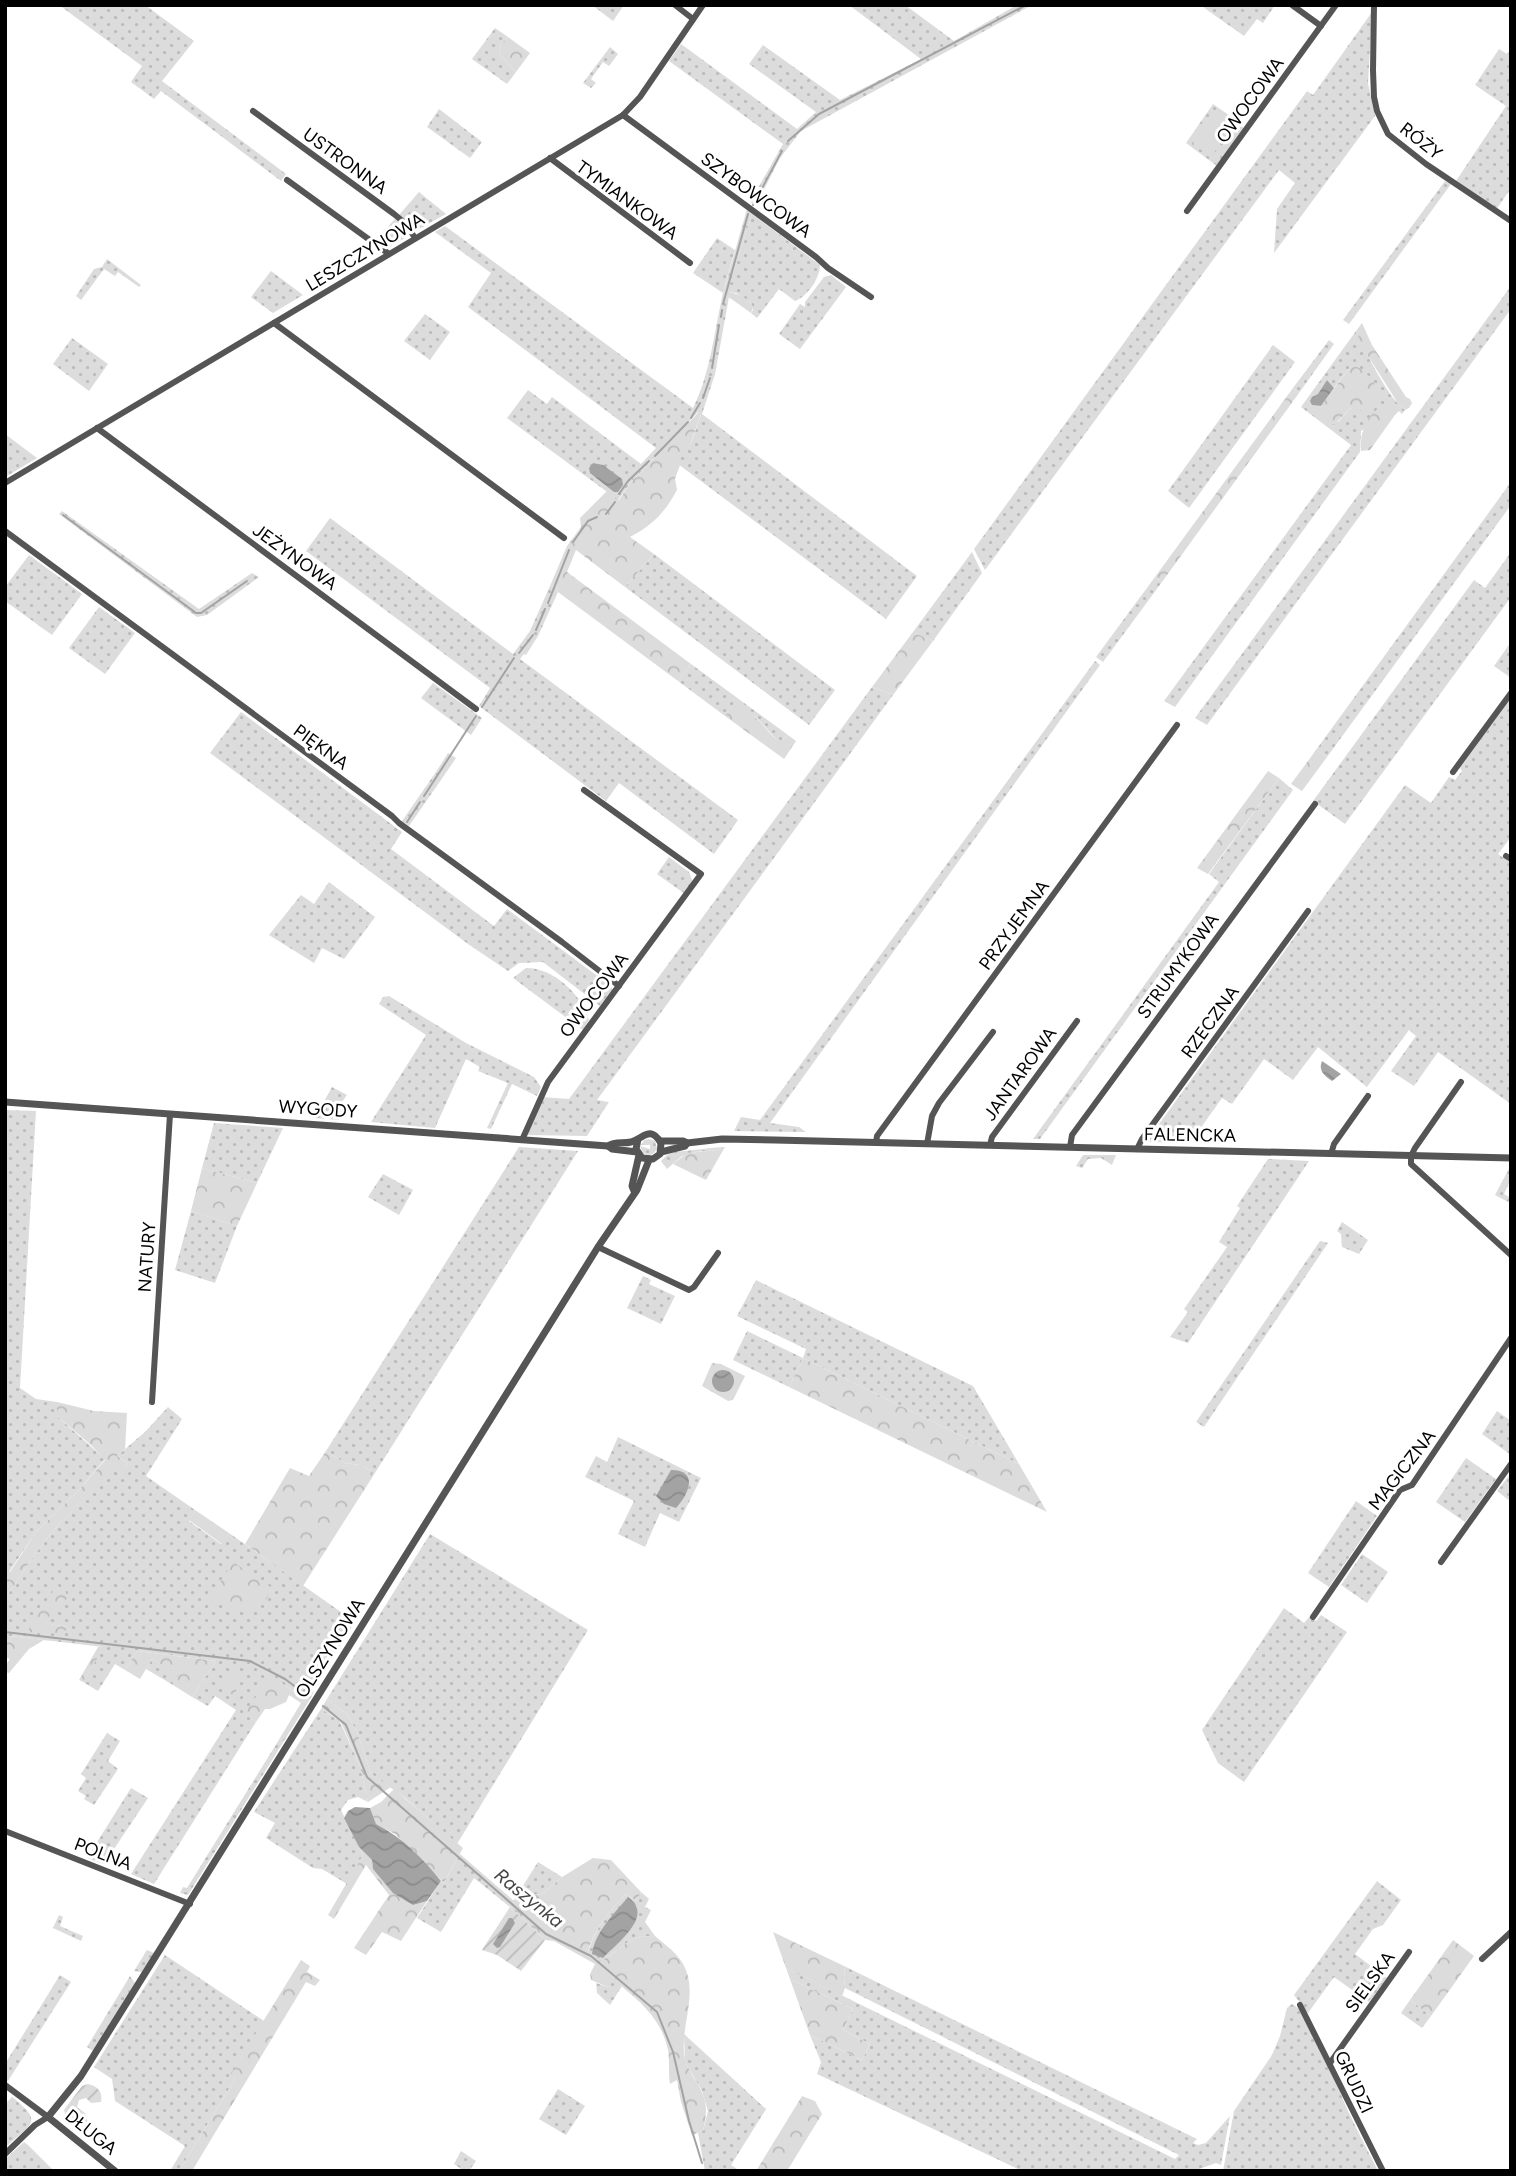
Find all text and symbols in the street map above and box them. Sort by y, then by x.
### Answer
street label: OWOCOWA [1212,53,1288,147]
street label: RÓŻY [1395,118,1447,164]
street label: USTRONNA [298,123,392,199]
street label: SZYBOWCOWA [696,148,816,242]
street label: TYMIANKOWA [572,156,682,244]
street label: LESZCZYNOWA [302,208,428,296]
street label: JEŻYNOWA [249,519,341,595]
street label: PIĘKNA [289,720,353,774]
street label: PRZYJEMNA [974,876,1054,974]
street label: STRUMYKOWA [1132,909,1224,1023]
street label: OWOCOWA [555,948,633,1042]
street label: RZECZNA [1176,982,1244,1062]
street label: JANTAROWA [979,1023,1061,1125]
street label: WYGODY [278,1095,358,1123]
street label: FALENCKA [1144,1123,1236,1147]
street label: NATURY [134,1221,160,1293]
street label: MAGICZNA [1364,1425,1440,1515]
street label: OLSZYNOWA [291,1594,369,1702]
street label: POLNA [71,1833,135,1875]
water label: Raszynka [490,1863,568,1933]
street label: SIELSKA [1340,1947,1400,2017]
street label: GRUDZI [1330,2047,1378,2117]
street label: DŁUGA [61,2105,121,2159]

